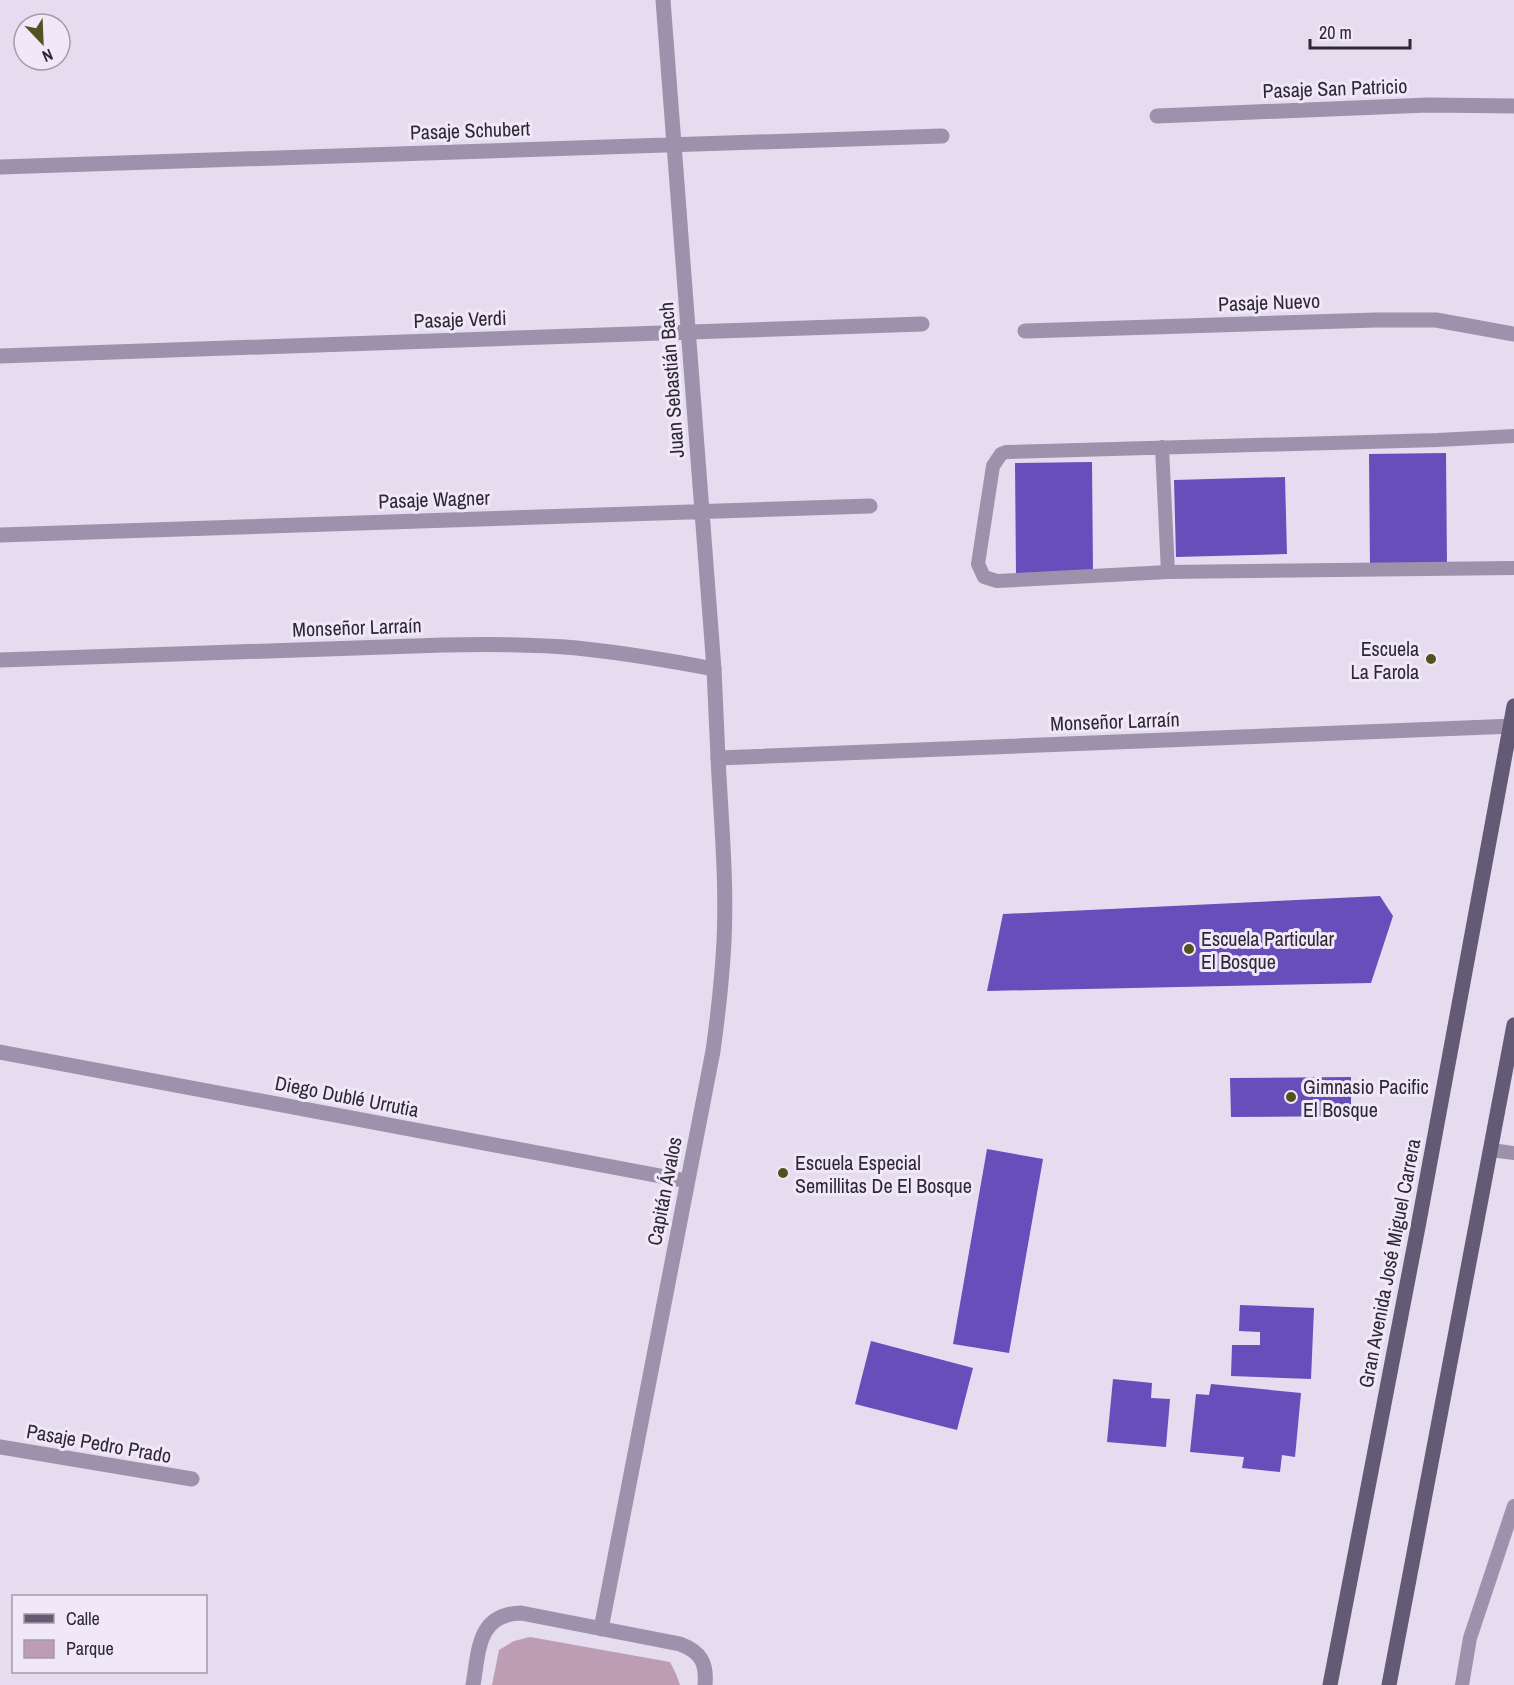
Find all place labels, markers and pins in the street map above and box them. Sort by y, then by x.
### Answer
place label: Escuela La Farola [1351,635,1419,685]
marker: Escuela La Farola [1424,652,1438,666]
place label: Escuela Particular El Bosque [1201,925,1335,975]
marker: Escuela Particular El Bosque [1182,942,1196,956]
place label: Gimnasio Pacific El Bosque [1303,1073,1429,1123]
marker: Gimnasio Pacific El Bosque [1284,1090,1298,1104]
place label: Escuela Especial Semillitas De El Bosque [795,1149,972,1199]
marker: Escuela Especial Semillitas De El Bosque [776,1166,790,1180]

